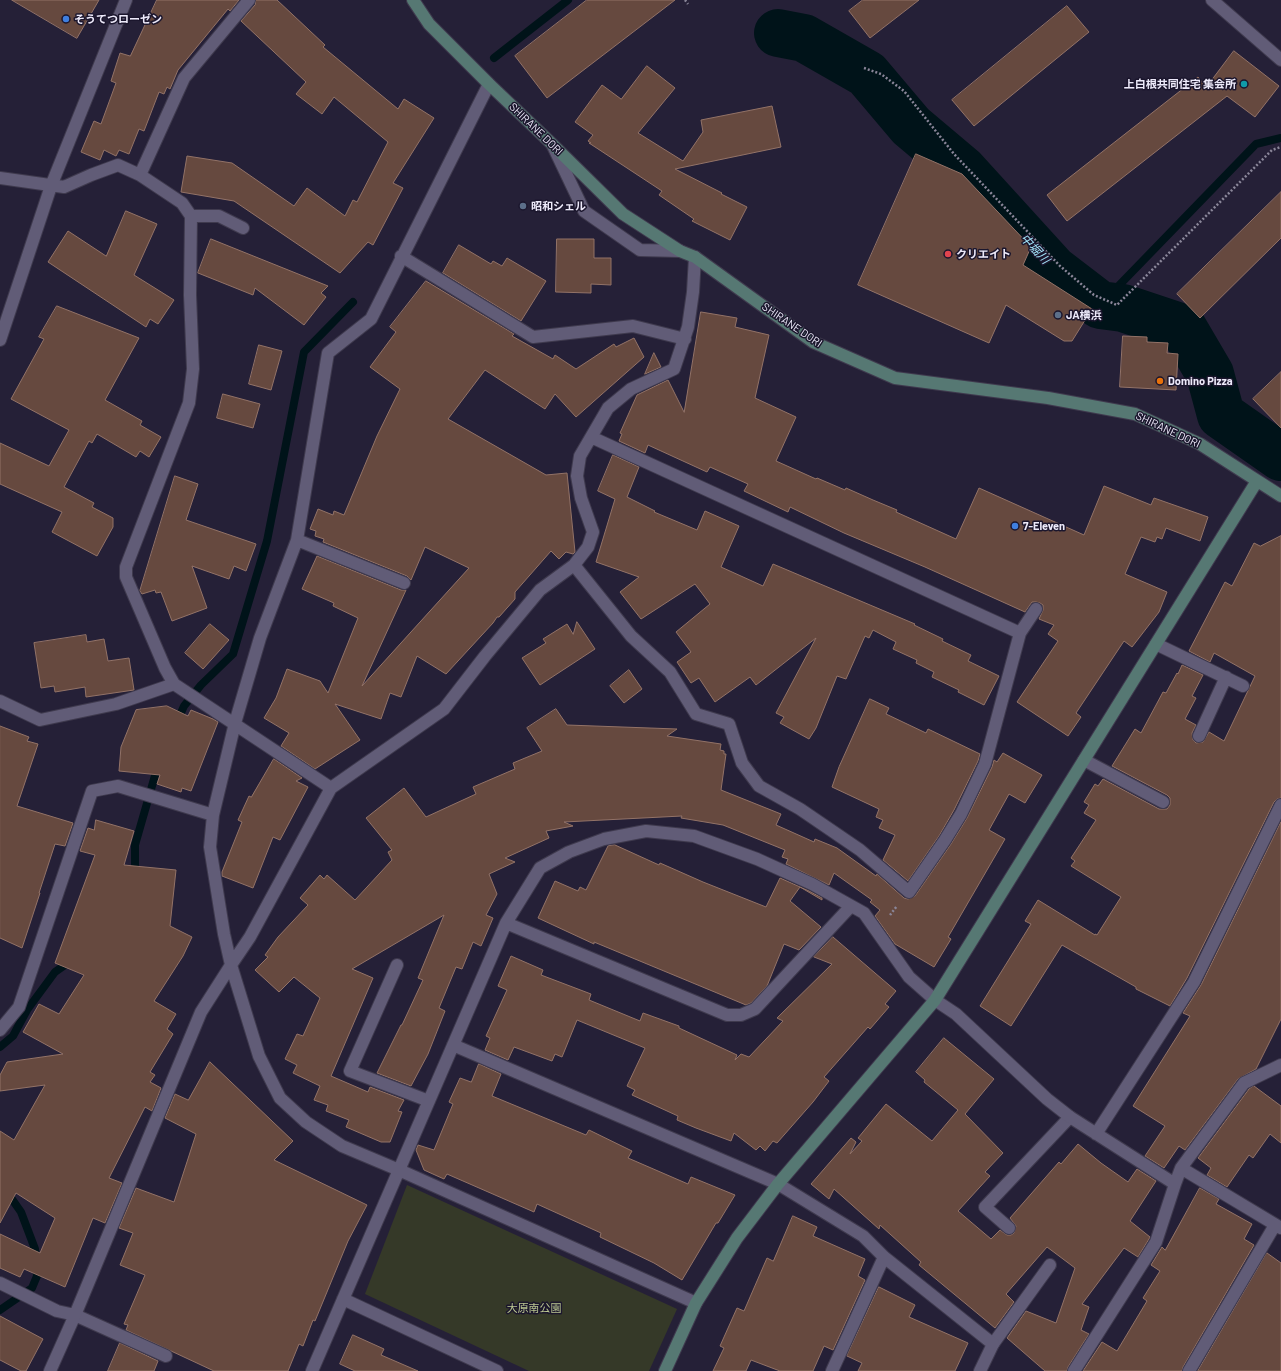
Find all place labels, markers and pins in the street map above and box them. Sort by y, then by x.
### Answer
place label: そうてつローゼン [74,12,162,26]
marker: そうてつローゼン [61,14,71,24]
place label: 上白根共同住宅 集会所 [1124,77,1236,91]
marker: 上白根共同住宅 集会所 [1239,79,1249,89]
place label: 昭和シェル [531,199,586,213]
marker: 昭和シェル [518,201,528,211]
place label: クリエイト [956,247,1011,261]
marker: クリエイト [943,249,953,259]
place label: JA横浜 [1066,308,1102,322]
marker: JA横浜 [1053,310,1063,320]
place label: Domino Pizza [1168,374,1233,388]
marker: Domino Pizza [1155,376,1165,386]
place label: 7-Eleven [1023,519,1065,533]
marker: 7-Eleven [1010,521,1020,531]

